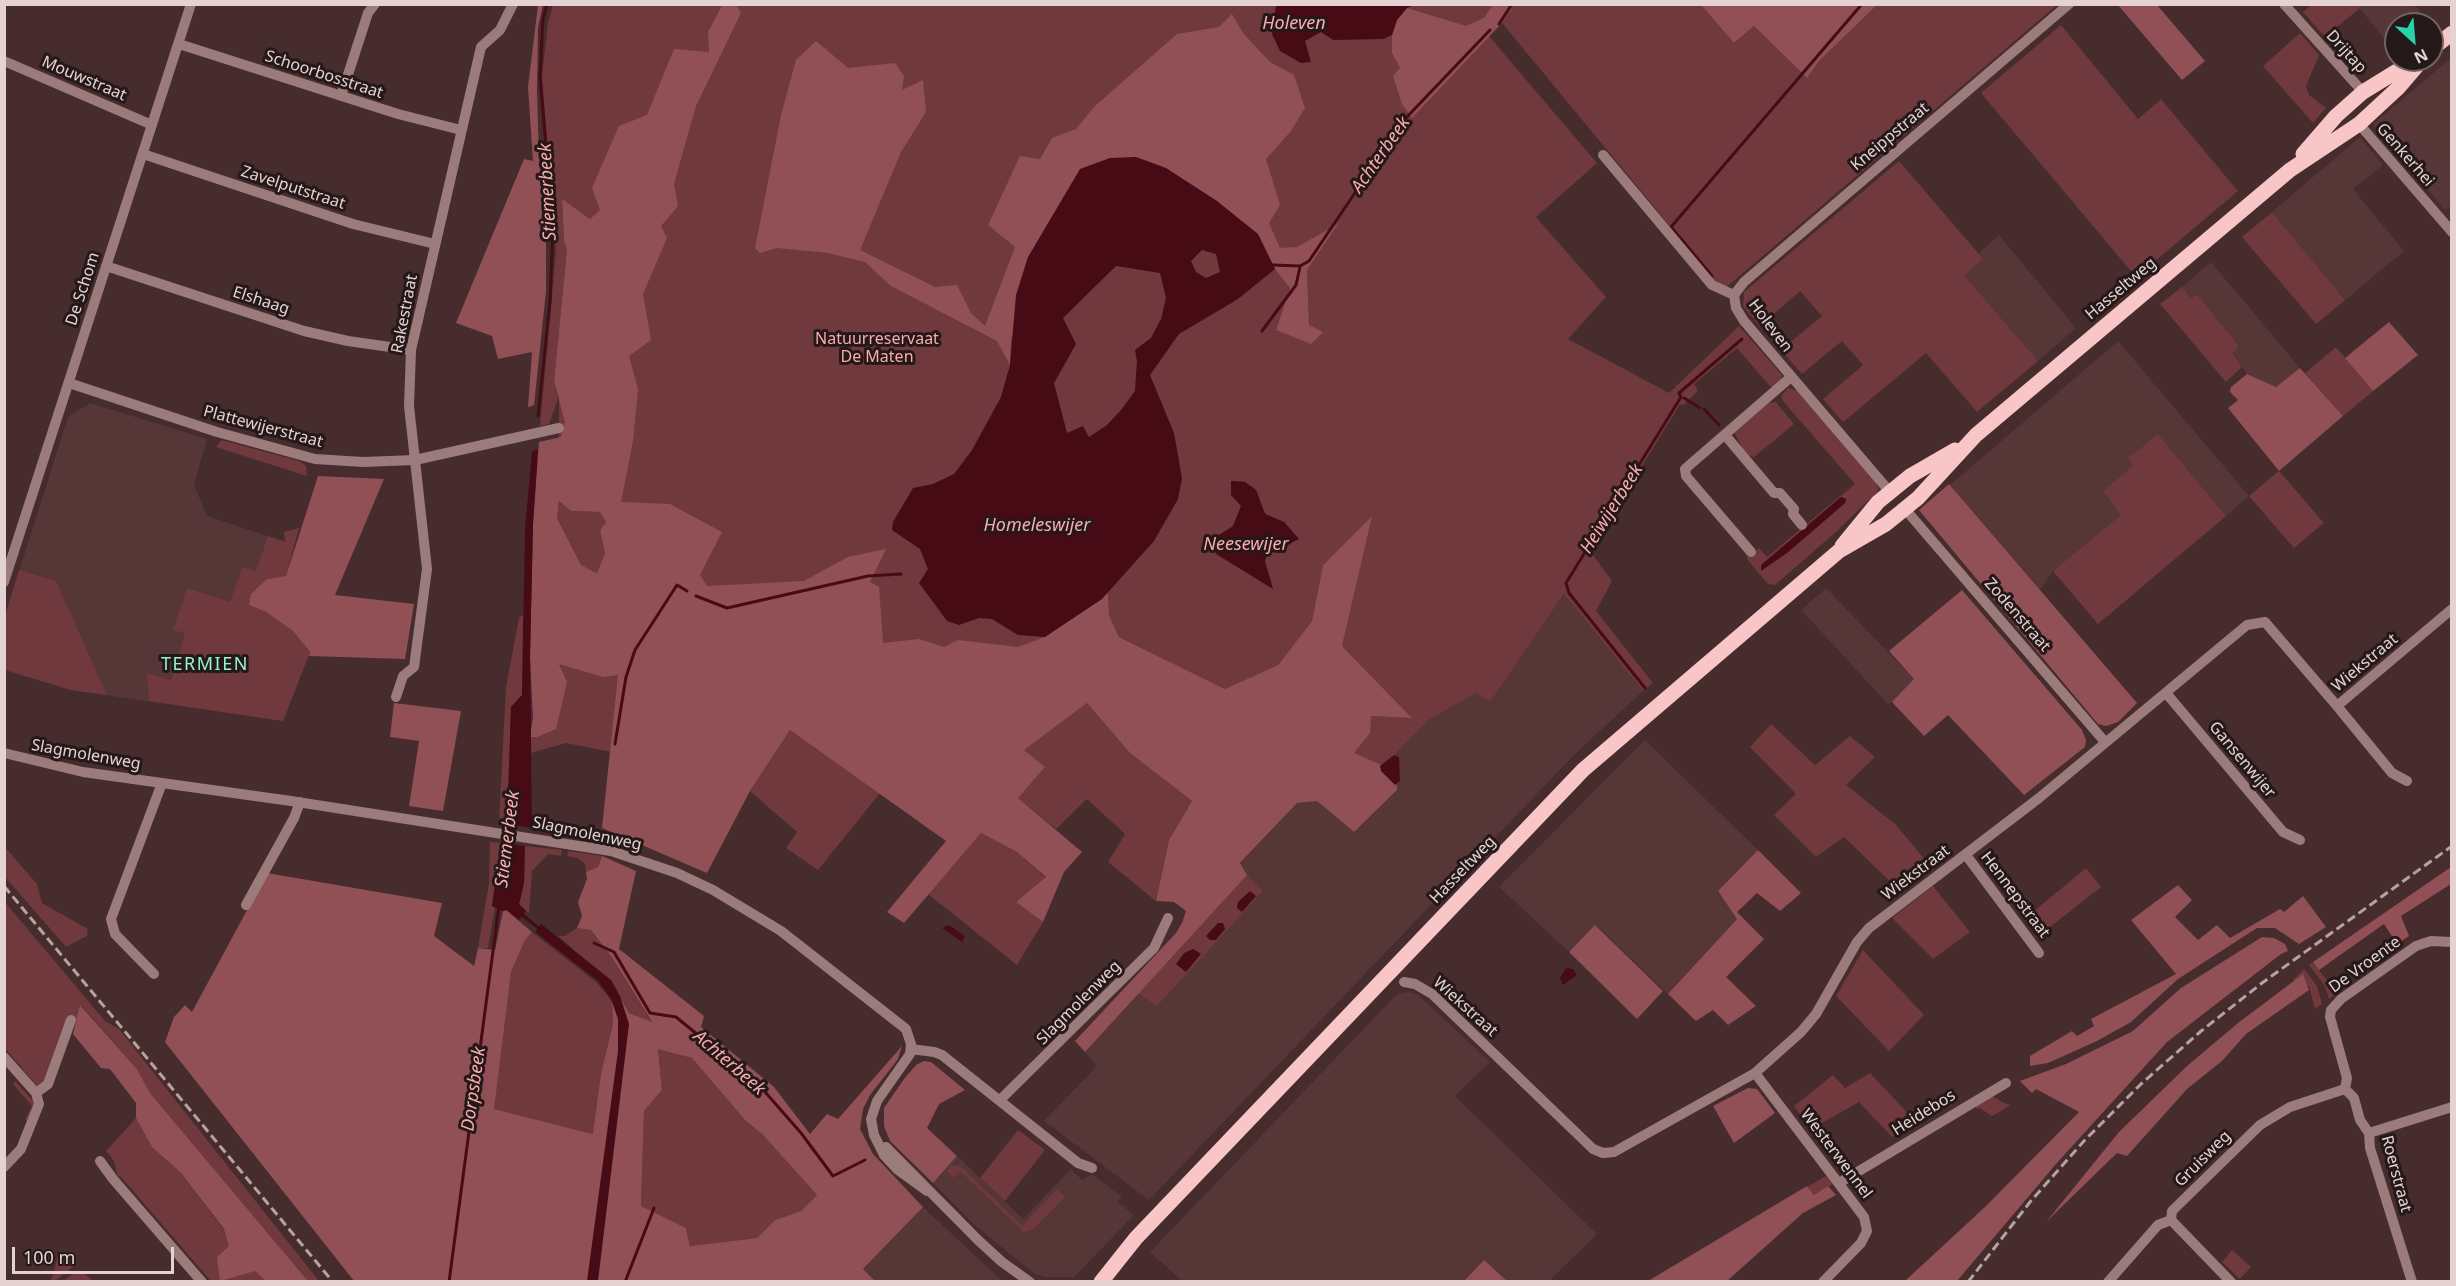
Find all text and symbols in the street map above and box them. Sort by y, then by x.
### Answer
north arrow [2384,12,2444,72]
water label: Holeven [1262,13,1326,35]
street label: Drijtap [2322,27,2370,77]
text: N [2410,44,2432,69]
street label: Schoorbosstraat [263,47,385,103]
street label: Mouwstraat [39,53,129,105]
street label: Kneippstraat [1847,99,1933,175]
water label: Achterbeek [1347,113,1415,197]
street label: Genkerhei [2372,119,2438,191]
water label: Stiemerbeek [535,143,561,241]
street label: Zavelputstraat [239,162,347,214]
street label: De Schom [62,250,104,328]
street label: Hasseltweg [2082,254,2160,324]
street label: Rakestraat [388,273,422,355]
street label: Elshaag [230,283,292,319]
street label: Holeven [1744,296,1796,356]
park label: Natuurreservaat De Maten [815,329,939,367]
street label: Plattewijerstraat [201,402,325,452]
water label: Heiwijerbeek [1576,460,1648,558]
water label: Homeleswijer [984,515,1090,537]
water label: Neesewijer [1203,534,1289,556]
street label: Zodenstraat [1980,574,2054,656]
street label: Wiekstraat [2328,630,2402,696]
district label: TERMIEN [161,654,249,676]
street label: Gansenwijer [2205,718,2279,802]
street label: Slagmolenweg [30,736,142,774]
water label: Stiemerbeek [491,789,525,889]
street label: Slagmolenweg [531,813,643,855]
street label: Hasseltweg [1426,832,1500,908]
street label: Wiekstraat [1878,841,1954,905]
street label: Hennepstraat [1976,848,2054,942]
street label: De Vroente [2325,933,2405,997]
street label: Slagmolenweg [1033,957,1125,1049]
street label: Wiekstraat [1429,973,1501,1041]
water label: Achterbeek [689,1026,769,1100]
water label: Dorpsbeek [457,1046,491,1132]
street label: Heidebos [1889,1086,1959,1140]
street label: Westerwennel [1796,1105,1876,1203]
street label: Gruisweg [2171,1127,2235,1191]
street label: Roerstraat [2377,1133,2415,1215]
scale bar [15,1235,177,1273]
text: 100 m [23,1245,75,1269]

